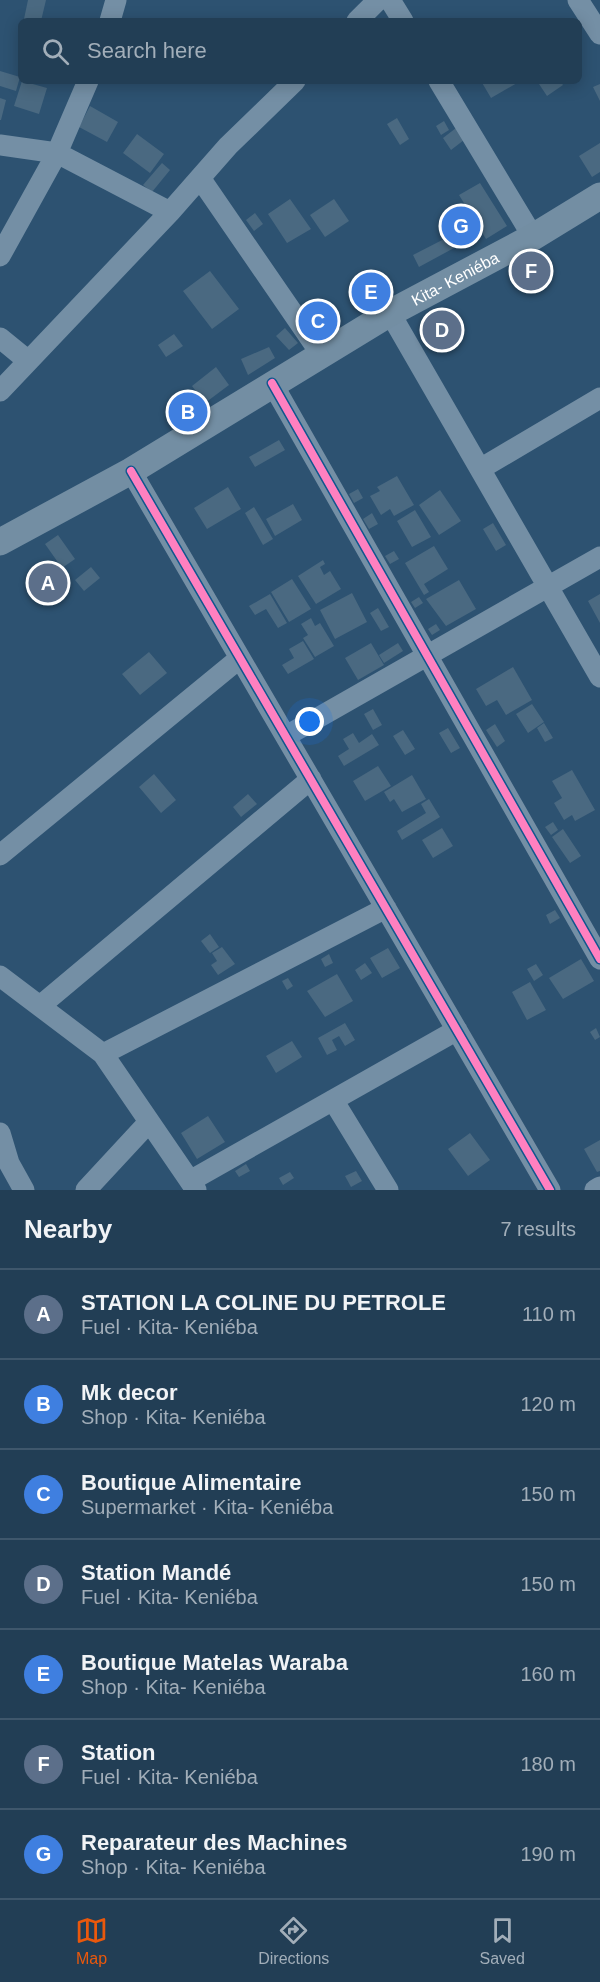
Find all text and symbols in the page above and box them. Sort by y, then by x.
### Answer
search box [18,18,582,84]
icon: search [39,35,72,68]
text: Search here [87,38,207,63]
pin: G [442,204,480,248]
pin: F [512,248,550,294]
street label: Kita- Keniéba [409,249,502,309]
pin: E [352,270,391,314]
pin: C [298,298,338,344]
pin: D [422,308,462,352]
pin: B [168,390,207,434]
pin: A [28,560,68,606]
your location [295,707,324,736]
text: Nearby [24,1214,112,1244]
text: 7 results [500,1218,576,1240]
text: STATION LA COLINE DU PETROLE [81,1290,446,1315]
text: A [36,1303,51,1325]
text: 110 m [522,1303,576,1325]
text: Fuel · Kita- Keniéba [81,1316,258,1338]
text: Mk decor [81,1380,178,1405]
text: B [36,1393,51,1415]
text: 120 m [520,1393,576,1415]
text: Shop · Kita- Keniéba [81,1406,266,1428]
text: Boutique Alimentaire [81,1470,301,1495]
text: C [36,1483,51,1505]
text: 150 m [520,1483,576,1505]
text: Supermarket · Kita- Keniéba [81,1496,333,1518]
text: Station Mandé [81,1560,231,1585]
text: D [36,1573,51,1595]
text: 150 m [520,1573,576,1595]
text: Fuel · Kita- Keniéba [81,1586,258,1608]
text: Boutique Matelas Waraba [81,1650,348,1675]
text: E [37,1663,50,1685]
text: 160 m [520,1663,576,1685]
text: Shop · Kita- Keniéba [81,1676,266,1698]
text: Station [81,1740,156,1765]
text: F [37,1753,50,1775]
text: 180 m [520,1753,576,1775]
text: Fuel · Kita- Keniéba [81,1766,258,1788]
text: Reparateur des Machines [81,1830,348,1855]
text: G [36,1843,51,1865]
text: 190 m [520,1843,576,1865]
text: Shop · Kita- Keniéba [81,1856,266,1878]
tab: Map [75,1914,108,1968]
tab: Directions [258,1914,329,1968]
tab: Saved [480,1914,525,1968]

